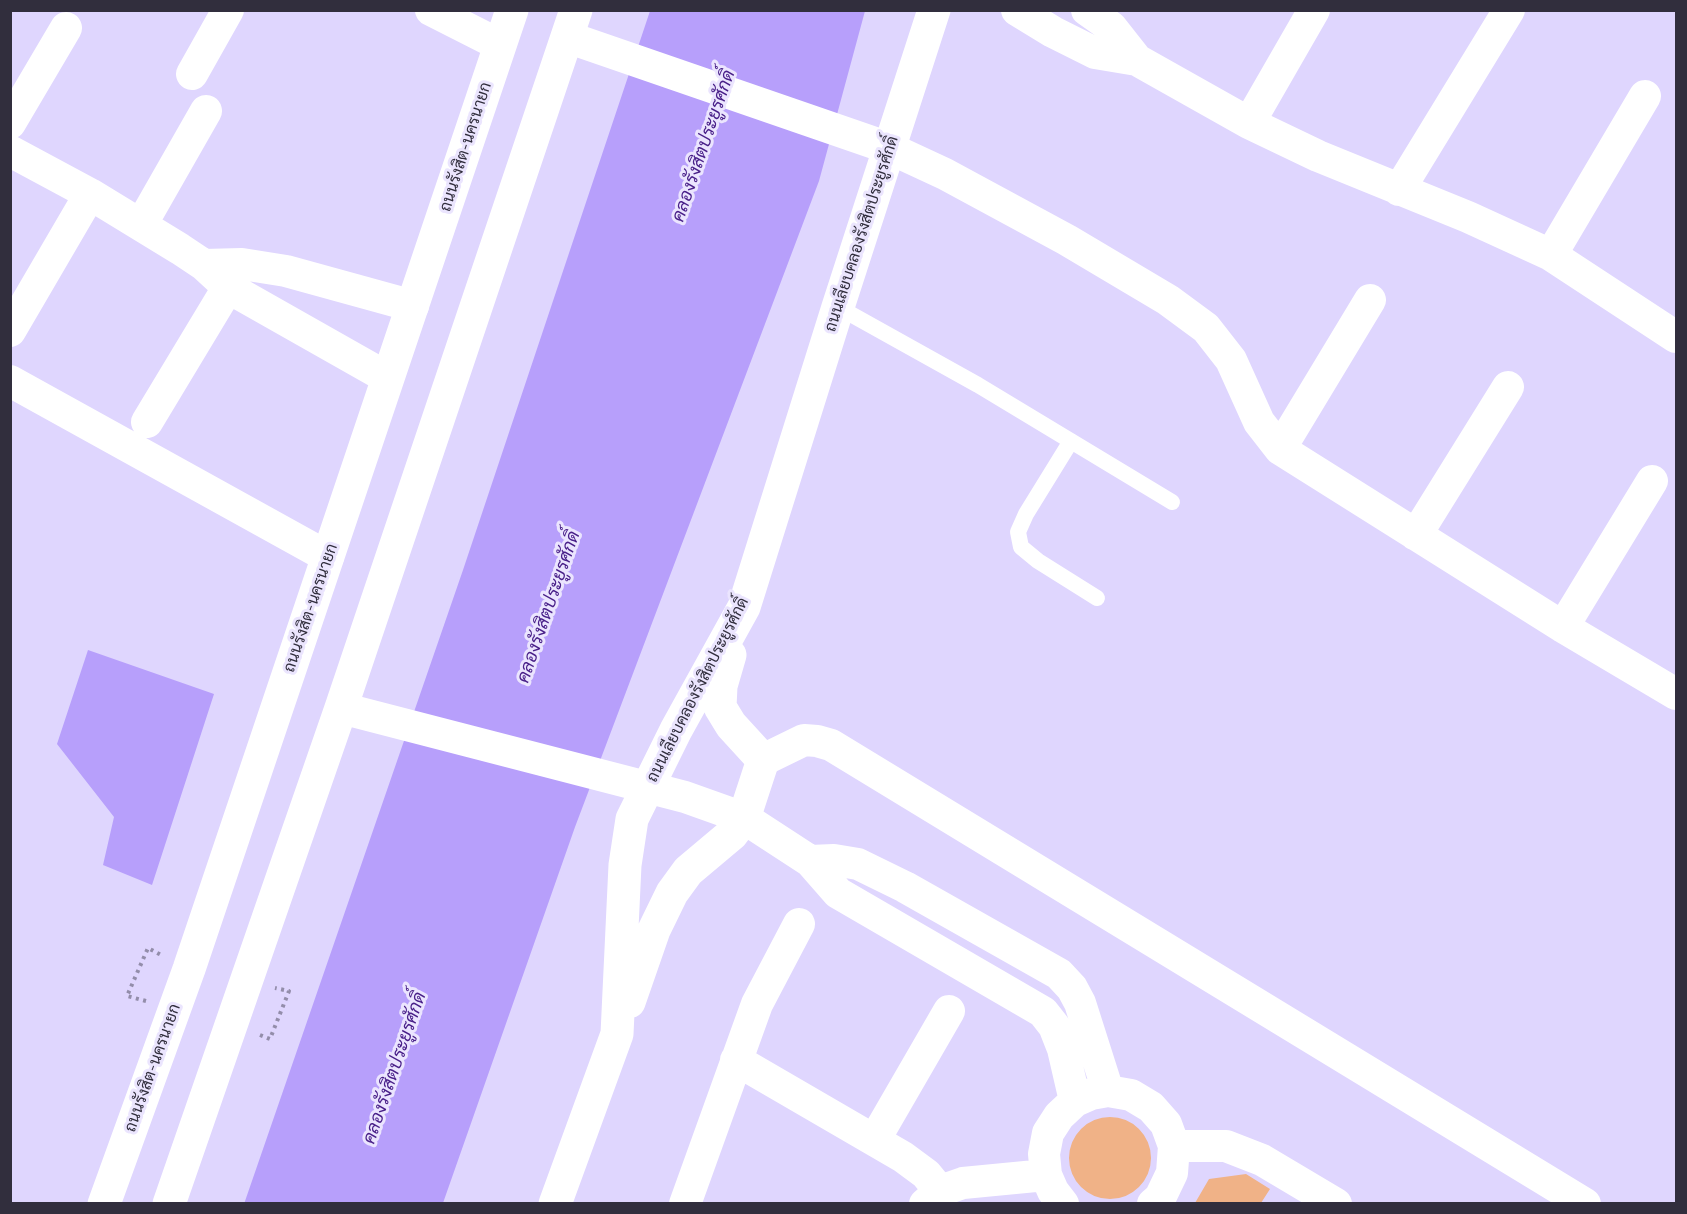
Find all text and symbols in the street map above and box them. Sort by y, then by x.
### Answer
water label: คลองรังสิตประยูรศักดิ์ [668,67,740,225]
street label: ถนนรังสิต-นครนายก [436,80,496,214]
street label: ถนนเลียบคลองรังสิตประยูรศักดิ์ [821,134,903,334]
water label: คลองรังสิตประยูรศักดิ์ [513,528,585,686]
street label: ถนนรังสิต-นครนายก [280,541,342,675]
street label: ถนนเลียบคลองรังสิตประยูรศักดิ์ [643,594,753,786]
water label: คลองรังสิตประยูรศักดิ์ [359,989,431,1147]
street label: ถนนรังสิต-นครนายก [121,1001,185,1135]

